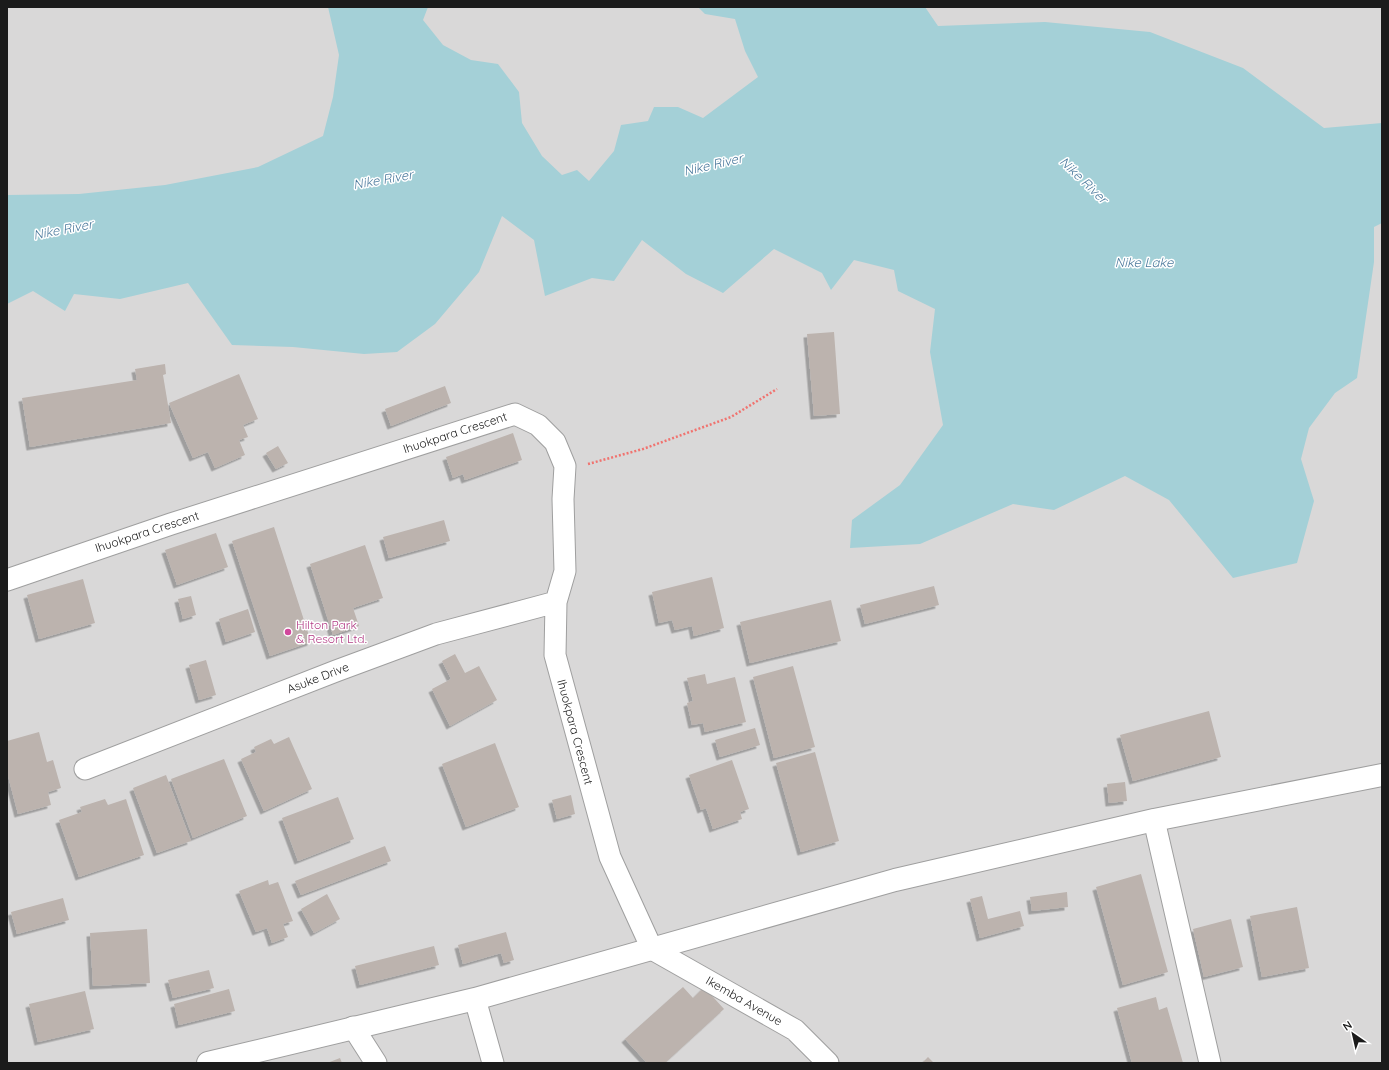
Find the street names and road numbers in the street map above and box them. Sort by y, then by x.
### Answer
street label: Ihuokpara Crescent [401,409,509,456]
street label: Ihuokpara Crescent [93,508,201,555]
street label: Asuke Drive [285,659,351,696]
street label: Ihuokpara Crescent [554,678,597,786]
street label: Ikemba Avenue [703,973,785,1029]

